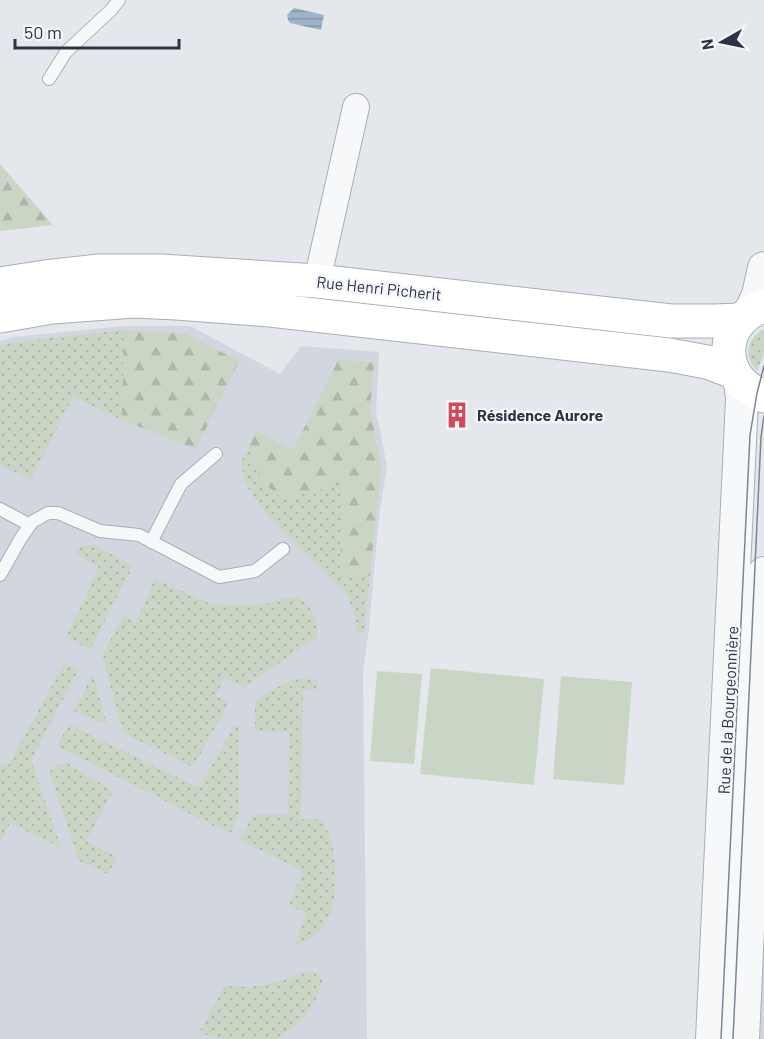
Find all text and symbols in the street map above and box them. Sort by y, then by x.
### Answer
scale bar [15,12,178,50]
north arrow [692,12,752,72]
text: 50 m [24,21,62,43]
text: N [696,38,717,51]
street label: Rue Henri Picherit [316,271,442,304]
building icon: Résidence Aurore [442,400,472,430]
place label: Résidence Aurore [477,405,604,424]
street label: Rue de la Bourgeonnière [714,625,741,795]

